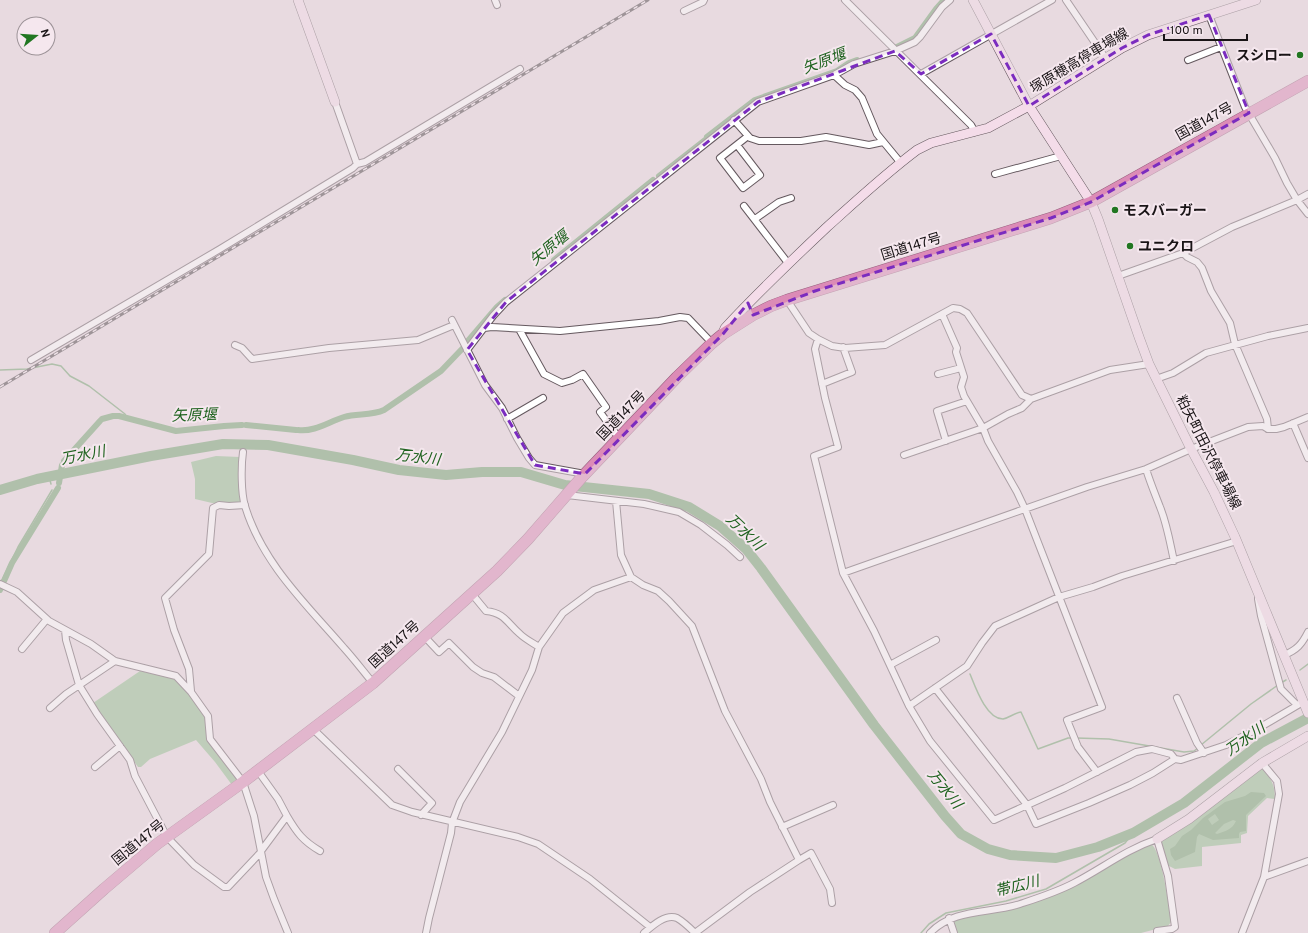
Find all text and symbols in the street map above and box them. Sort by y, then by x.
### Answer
north arrow [16,16,56,56]
scale bar [1164,16,1247,42]
text: 100 m [1170,23,1203,39]
street label: 塚原穂高停車場線 [1027,25,1132,97]
text: N [37,28,52,39]
water label: 矢原堰 [800,44,852,79]
place label: スシロー [1236,48,1292,65]
marker: スシロー [1295,50,1305,60]
street label: 国道147号 [1173,100,1236,145]
place label: モスバーガー [1123,203,1207,220]
marker: モスバーガー [1110,205,1120,215]
water label: 矢原堰 [526,226,576,271]
street label: 国道147号 [879,230,944,265]
place label: ユニクロ [1138,239,1194,256]
marker: ユニクロ [1125,241,1135,251]
street label: 国道147号 [594,388,650,445]
street label: 粕矢町田沢停車場線 [1171,392,1245,513]
water label: 矢原堰 [171,406,220,427]
water label: 万水川 [59,442,109,470]
water label: 万水川 [394,446,443,471]
water label: 万水川 [721,511,768,557]
street label: 国道147号 [366,618,424,672]
water label: 万水川 [1222,718,1271,761]
water label: 万水川 [922,766,967,815]
street label: 国道147号 [109,817,169,870]
water label: 帯広川 [993,872,1043,902]

